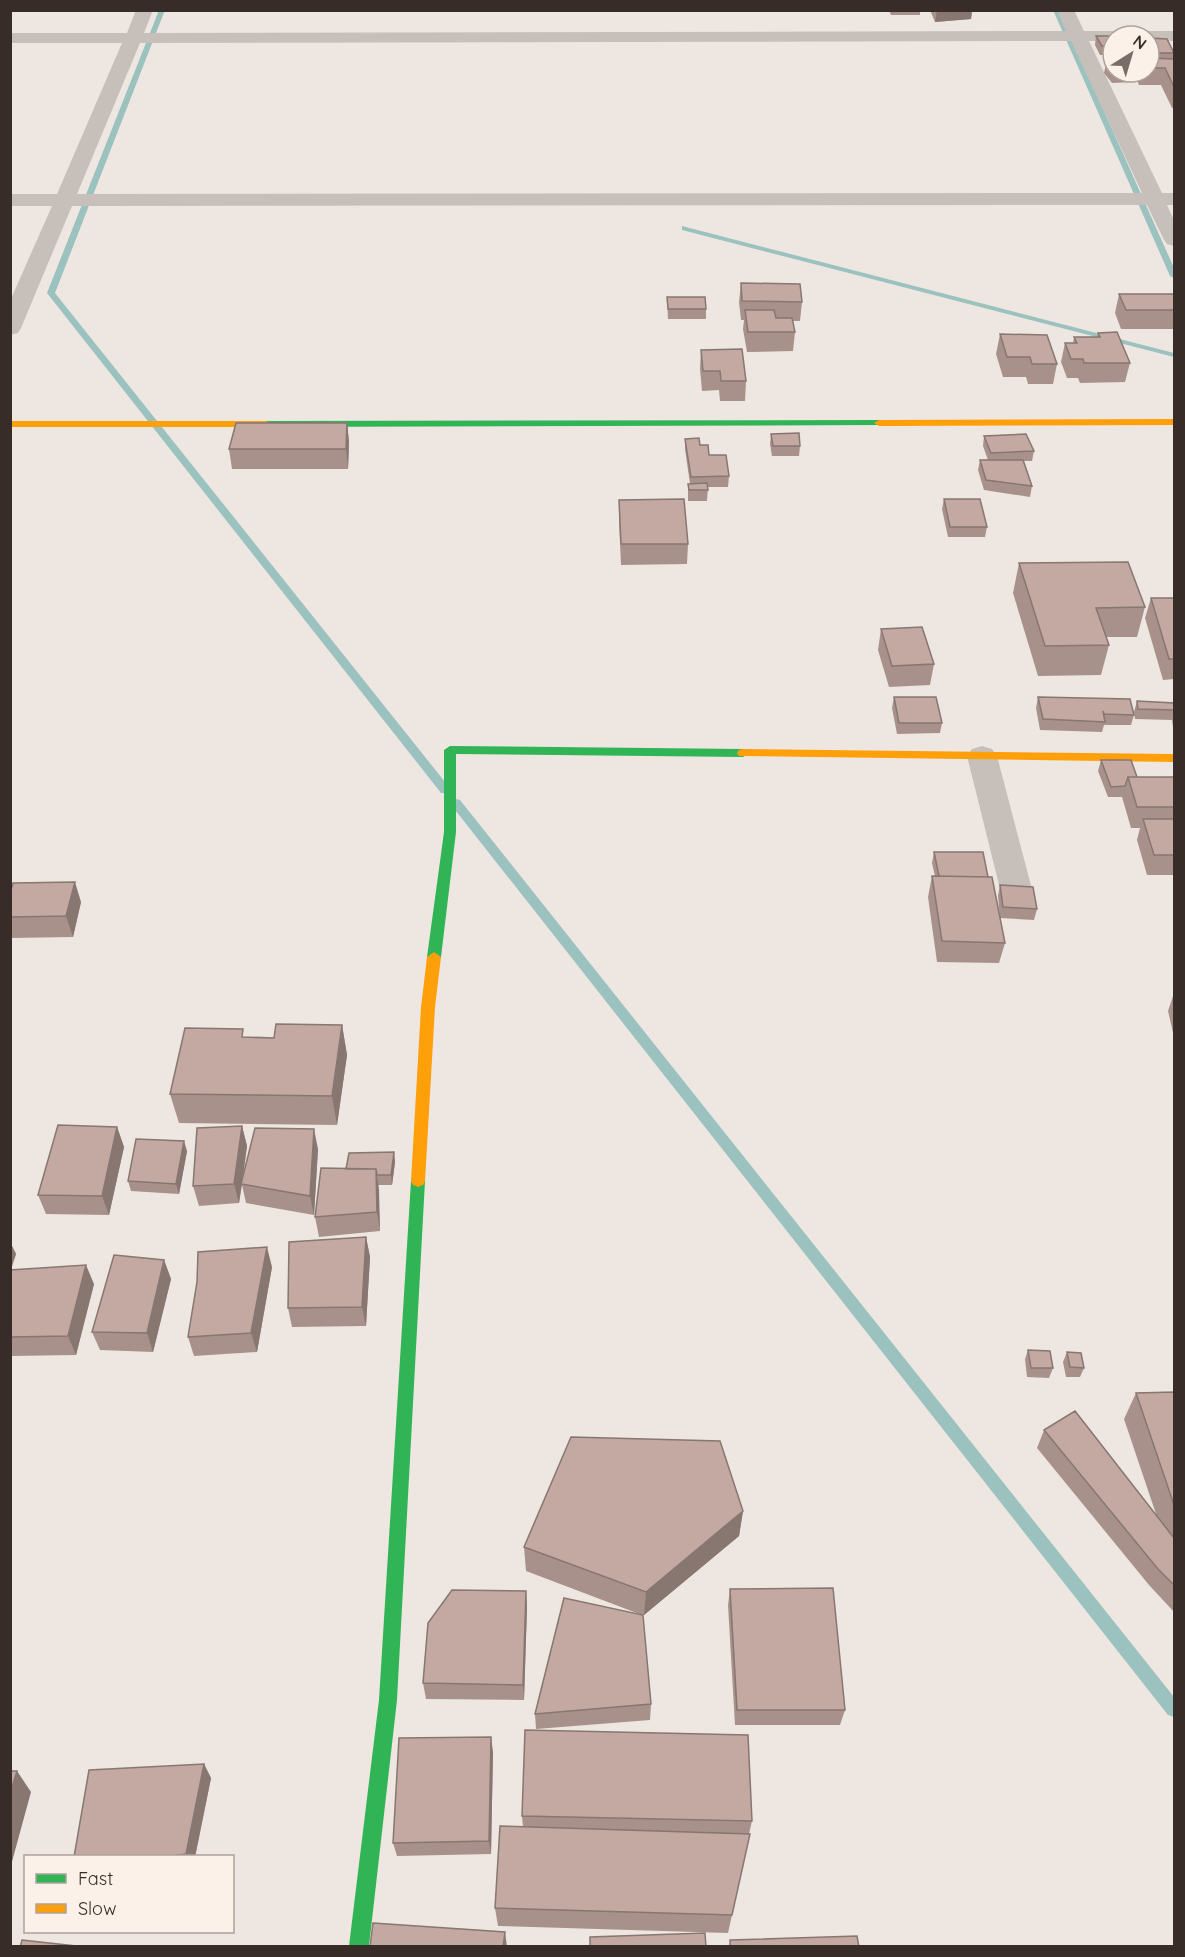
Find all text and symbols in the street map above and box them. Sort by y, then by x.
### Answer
north arrow [1101,24,1161,84]
text: N [1129,30,1151,54]
legend [24,1855,234,1933]
text: Fast [78,1867,113,1890]
text: Slow [78,1897,116,1920]

